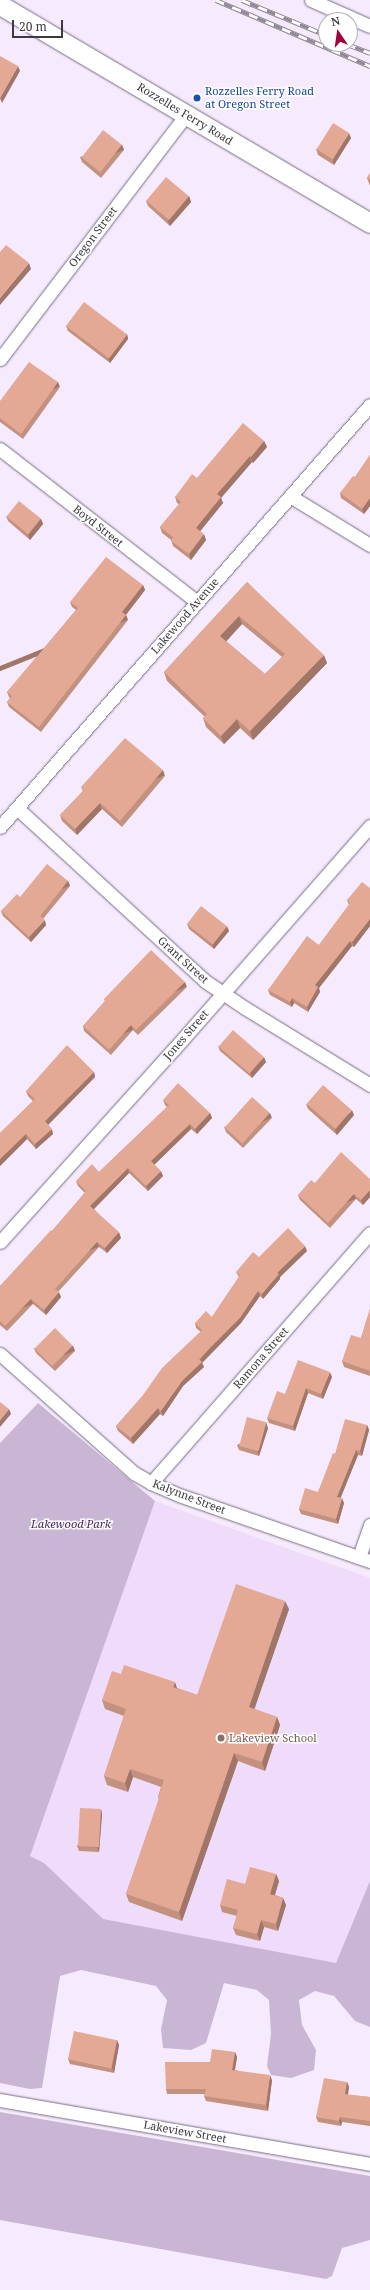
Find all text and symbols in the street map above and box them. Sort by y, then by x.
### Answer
scale bar [14,12,65,38]
north arrow [318,12,358,52]
text: N [329,13,341,29]
text: 20 m [19,18,47,35]
street label: Rozzelles Ferry Road [135,80,235,148]
place label: Rozzelles Ferry Road at Oregon Street [205,85,314,111]
marker: Rozzelles Ferry Road at Oregon Street [192,93,202,103]
street label: Oregon Street [66,204,120,270]
street label: Boyd Street [70,502,126,550]
street label: Lakewood Avenue [148,575,222,657]
street label: Grant Street [155,934,211,986]
street label: Jones Street [161,1007,211,1063]
street label: Ramona Street [231,1325,291,1391]
street label: Kalynne Street [151,1477,227,1517]
park label: Lakewood Park [31,1517,111,1531]
place label: Lakeview School [229,1731,317,1745]
marker: Lakeview School [216,1733,226,1743]
street label: Lakeview Street [143,2118,227,2146]

